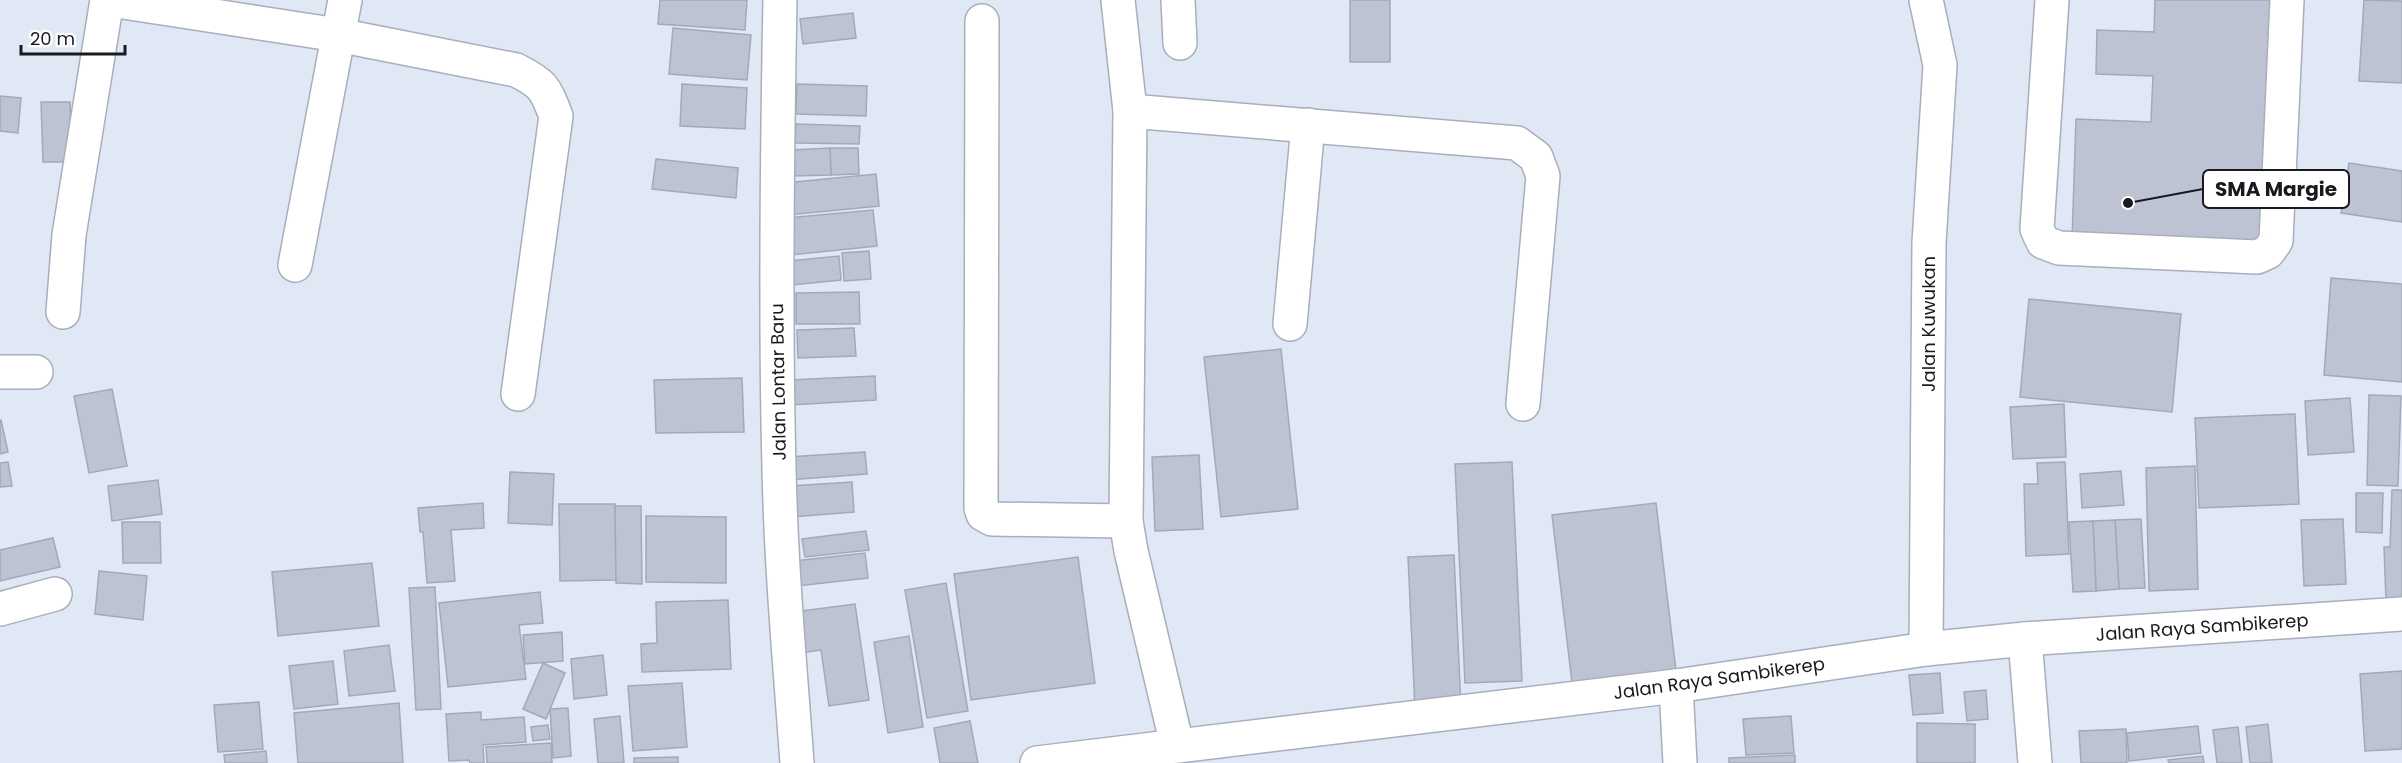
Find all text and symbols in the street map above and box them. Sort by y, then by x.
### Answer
scale bar [21,18,124,56]
text: 20 m [30,26,75,51]
callout: SMA Margie [2203,170,2349,208]
text: SMA Margie [2215,175,2337,203]
street label: Jalan Kuwukan [1916,256,1941,392]
street label: Jalan Lontar Baru [764,303,792,461]
street label: Jalan Raya Sambikerep [2095,607,2309,647]
street label: Jalan Raya Sambikerep [1612,651,1826,705]

